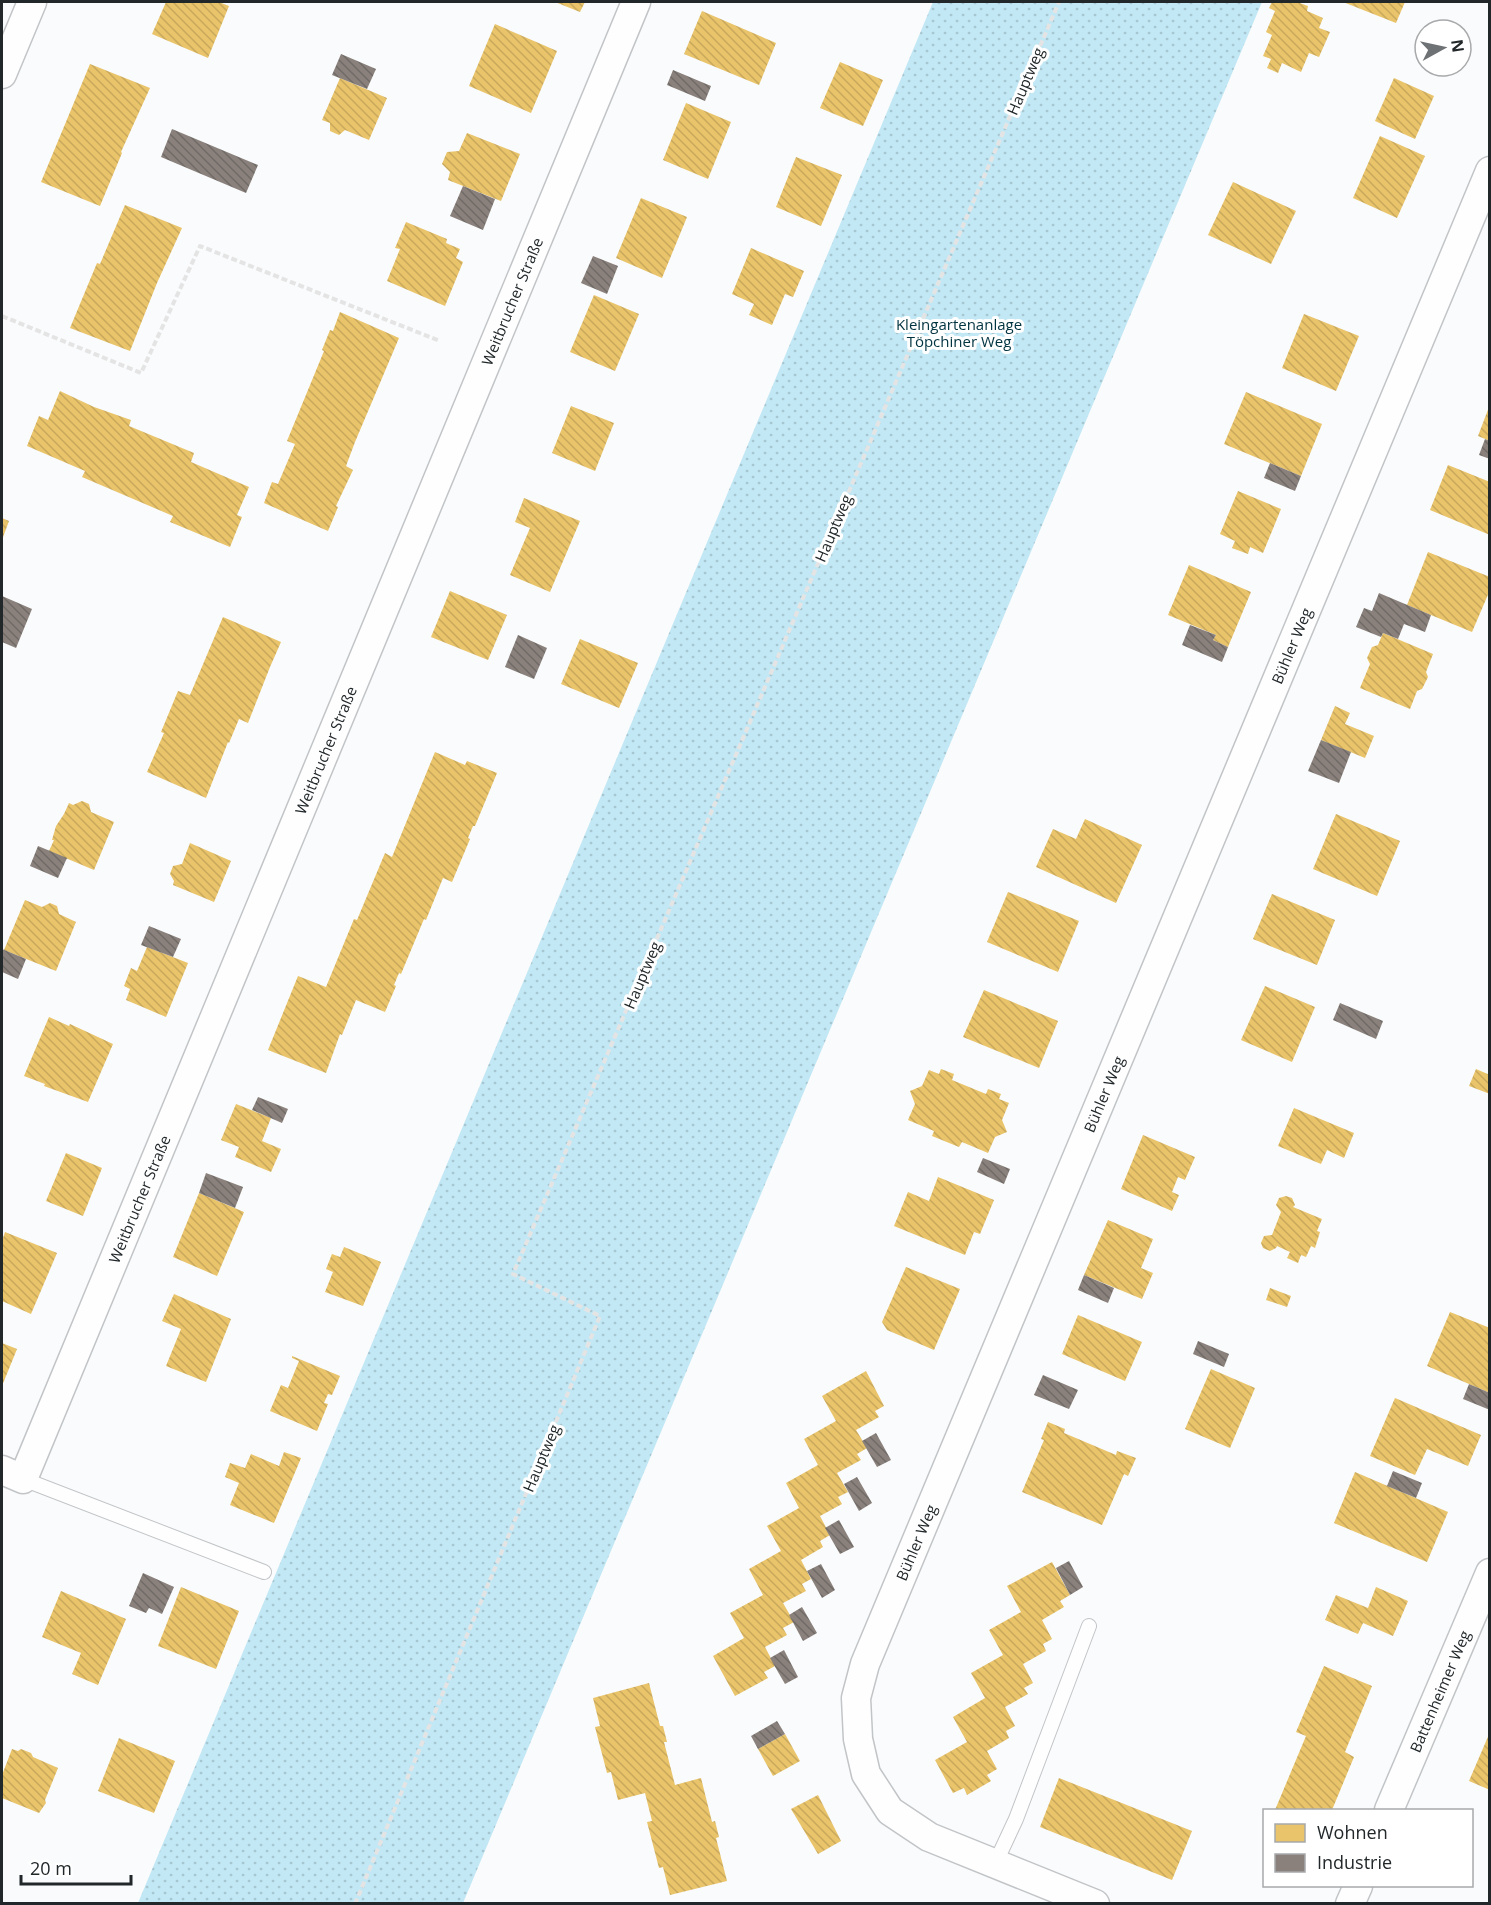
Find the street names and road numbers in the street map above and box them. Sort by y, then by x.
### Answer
street label: Hauptweg [1002,44,1048,118]
street label: Weitbrucher Straße [476,234,547,368]
street label: Hauptweg [810,491,856,565]
street label: Bühler Weg [1266,605,1316,687]
street label: Weitbrucher Straße [290,683,361,817]
street label: Hauptweg [619,938,665,1012]
street label: Bühler Weg [1079,1053,1128,1135]
street label: Weitbrucher Straße [104,1132,175,1266]
street label: Hauptweg [518,1421,564,1495]
street label: Bühler Weg [891,1501,941,1583]
street label: Battenheimer Weg [1405,1627,1474,1755]

